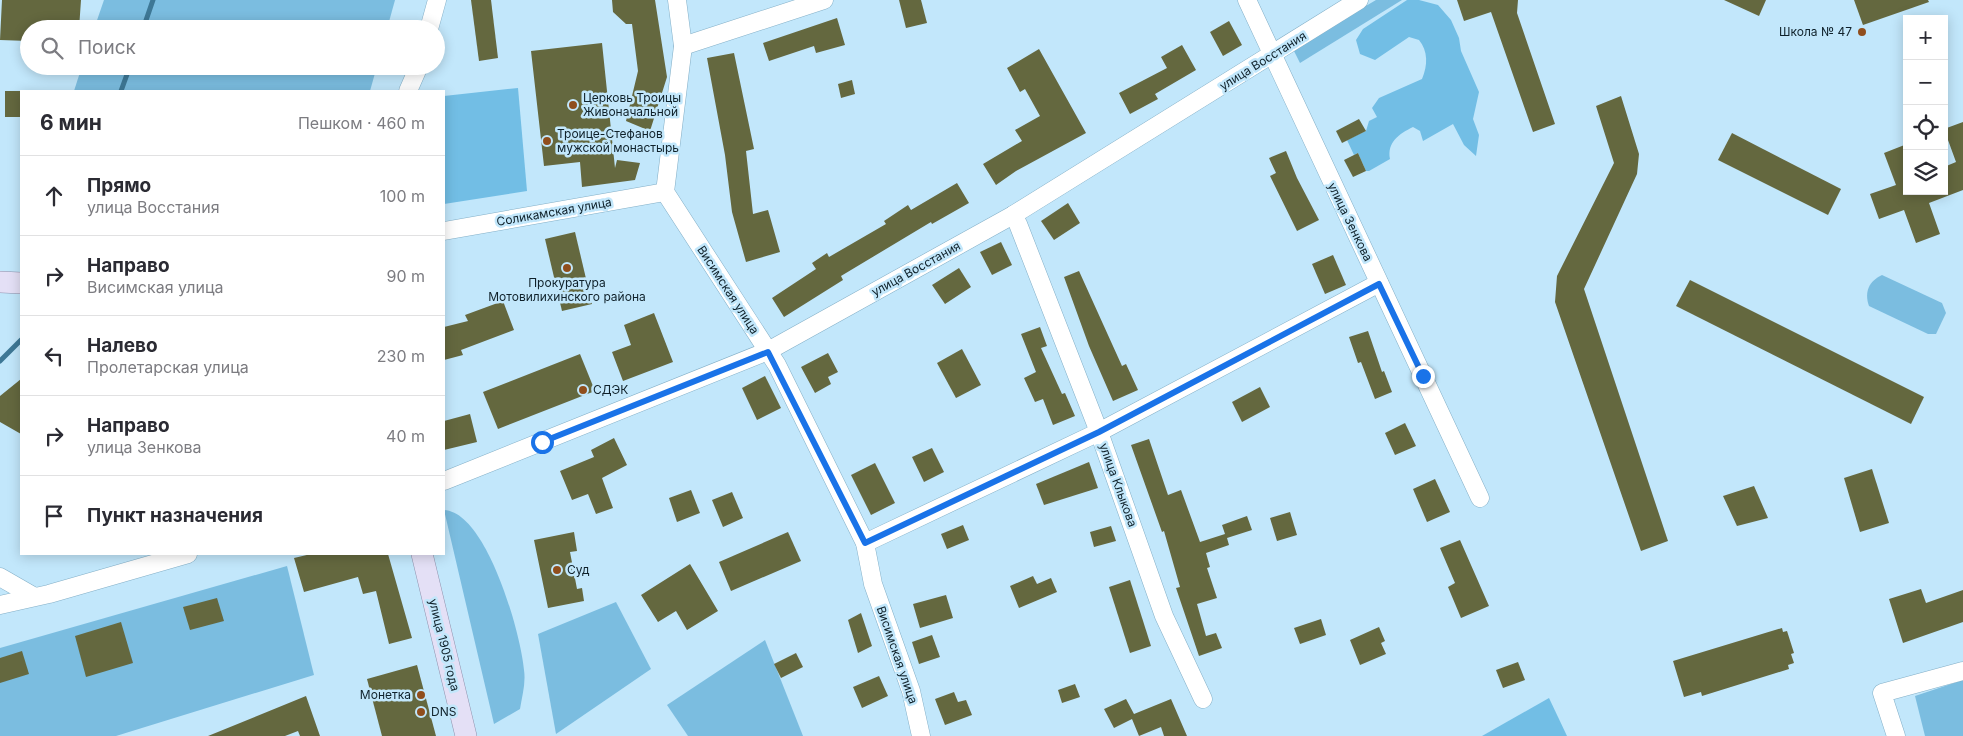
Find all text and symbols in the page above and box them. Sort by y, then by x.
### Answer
map controls [1903,15,1948,195]
button: + [1903,15,1948,60]
search box [20,20,445,75]
place label: Школа № 47 [1779,24,1852,39]
marker: Школа № 47 [1856,26,1868,38]
street label: улица Восстания [1217,28,1309,93]
icon: search [38,34,66,62]
text: Поиск [78,36,136,59]
button: − [1903,60,1948,105]
place label: Церковь Троицы Живоначальной [583,90,681,119]
marker: Церковь Троицы Живоначальной [567,99,579,111]
button: locate [1903,105,1948,150]
text: 6 мин [40,110,102,135]
text: Пешком · 460 m [298,113,425,133]
place label: Троице-Стефанов мужской монастырь [557,126,679,155]
marker: Троице-Стефанов мужской монастырь [541,135,553,147]
button: layers [1903,150,1948,195]
text: Прямо [87,174,151,197]
street label: улица Зенкова [1325,180,1376,264]
icon: ahead [40,182,68,210]
text: 100 m [380,186,425,206]
street label: Соликамская улица [495,194,613,229]
text: улица Восстания [87,197,220,217]
street label: улица Восстания [869,238,963,299]
street label: Висимская улица [694,243,763,337]
text: Направо [87,254,170,277]
icon: right [40,262,68,290]
marker: Прокуратура Мотовилихинского района [561,262,573,274]
text: 90 m [386,266,425,286]
place label: Прокуратура Мотовилихинского района [488,275,646,304]
text: Висимская улица [87,277,223,297]
text: Налево [87,334,158,357]
icon: left [40,342,68,370]
text: 230 m [377,346,425,366]
text: Пролетарская улица [87,357,249,377]
route end [1412,365,1435,388]
place label: СДЭК [593,382,628,397]
marker: СДЭК [577,384,589,396]
text: Направо [87,414,170,437]
icon: right [40,422,68,450]
text: 40 m [386,426,425,446]
route start [531,431,554,454]
text: улица Зенкова [87,437,202,457]
street label: улица Клыкова [1096,441,1141,529]
icon: arrive [40,502,68,530]
text: Пункт назначения [87,504,263,527]
place label: Суд [567,562,590,577]
marker: Суд [551,564,563,576]
street label: улица 1905 года [426,597,463,693]
street label: Висимская улица [874,604,921,706]
place label: Монетка [360,687,411,702]
marker: Монетка [415,689,427,701]
place label: DNS [431,704,457,719]
marker: DNS [415,706,427,718]

